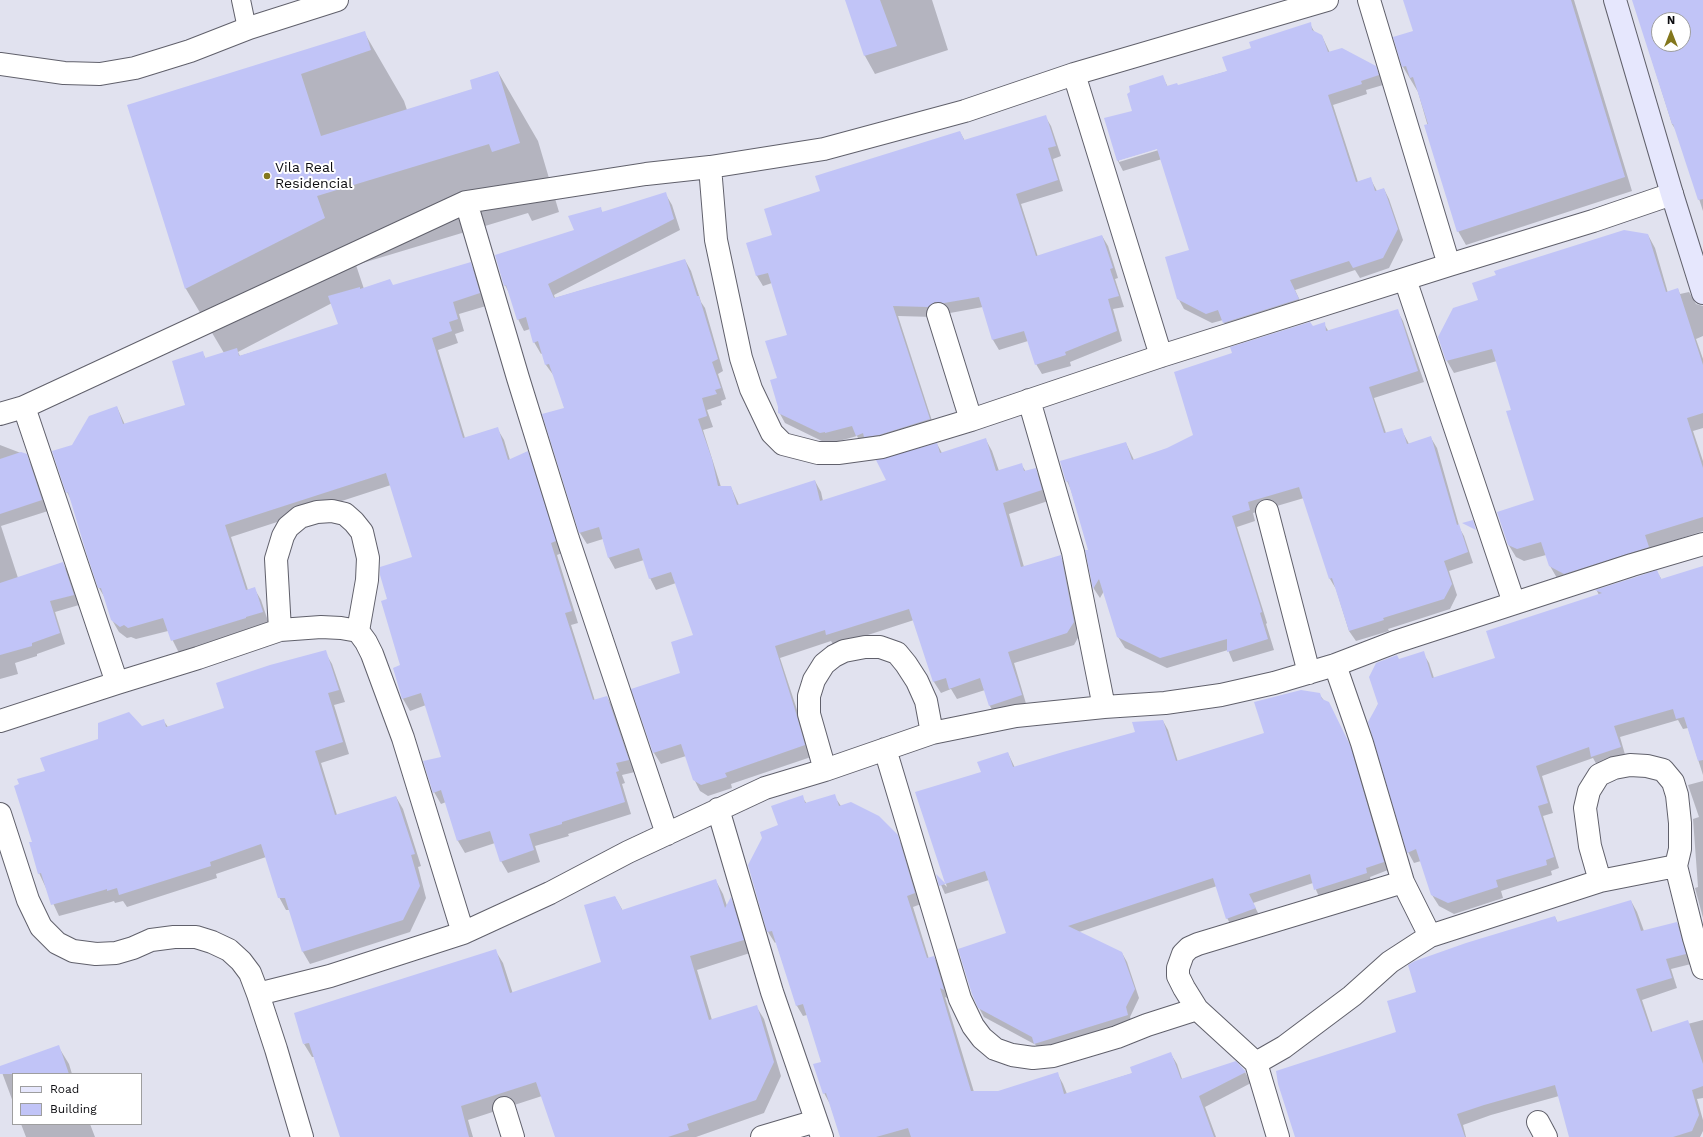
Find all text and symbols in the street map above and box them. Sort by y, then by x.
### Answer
north arrow [1651,12,1691,52]
text: N [1667,14,1675,27]
place label: Vila Real Residencial [275,160,353,192]
marker: Vila Real Residencial [262,171,272,181]
legend [12,1073,142,1125]
text: Road [50,1082,79,1096]
text: Building [50,1102,97,1116]

